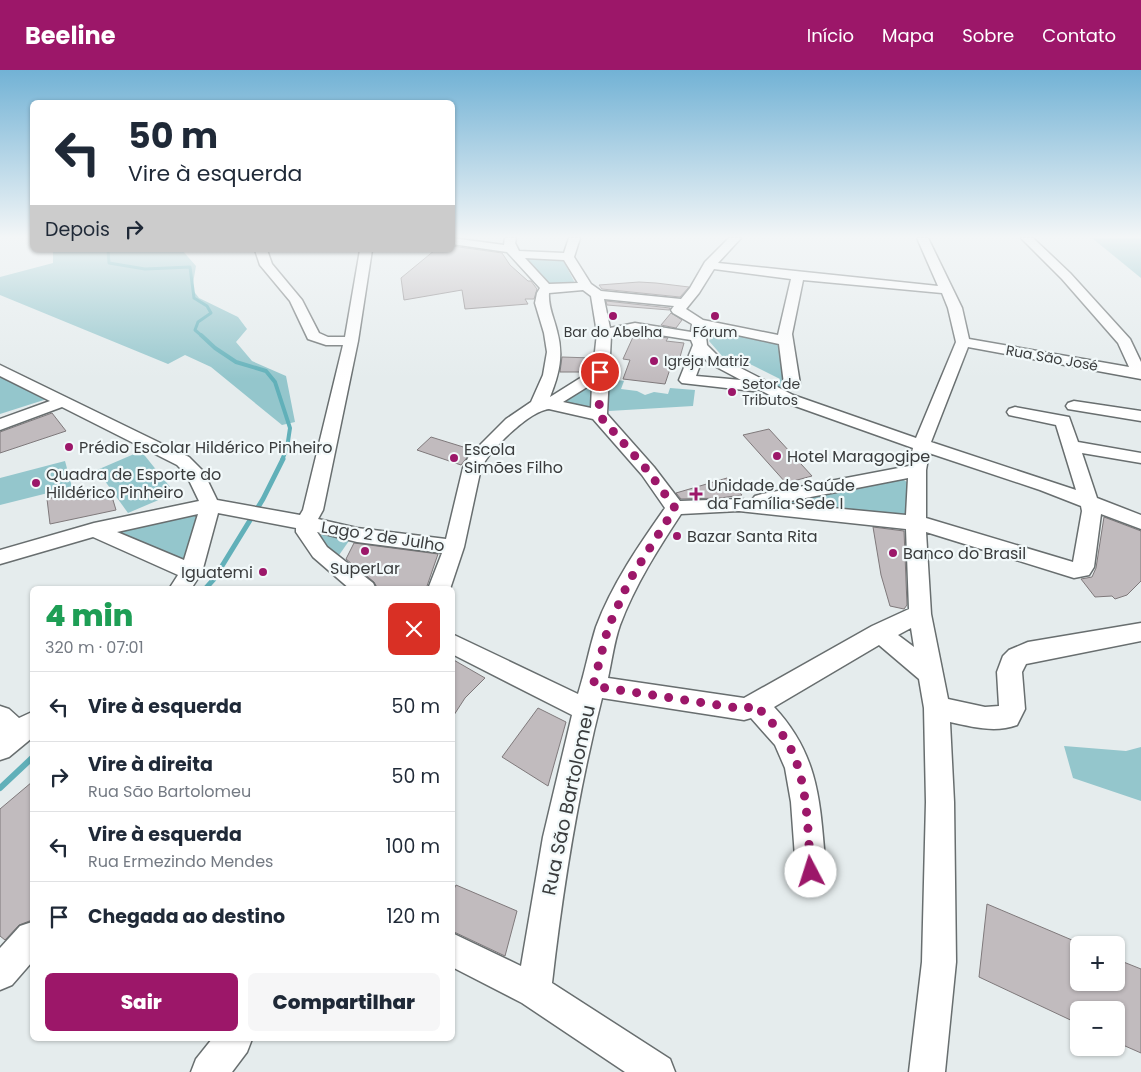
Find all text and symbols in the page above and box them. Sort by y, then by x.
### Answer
text: Beeline [25,19,116,52]
text: Início [807,23,854,48]
text: Mapa [882,23,934,48]
text: Sobre [962,23,1014,48]
text: Contato [1042,23,1116,48]
text: 50 m [128,111,218,160]
icon: left [45,120,110,185]
text: Vire à esquerda [128,158,302,189]
icon: right [120,215,148,243]
text: Depois [45,216,110,243]
marker: Bar do Abelha [607,310,619,322]
marker: Fórum [709,310,721,322]
place label: Bar do Abelha [564,322,662,342]
place label: Fórum [693,322,737,342]
street label: Rua São José [1004,340,1100,376]
pin [579,351,621,393]
place label: Igreja Matriz [664,351,749,371]
marker: Igreja Matriz [648,355,660,367]
icon: arrive [586,358,614,386]
place label: Setor de Tributos [742,374,800,410]
marker: Setor de Tributos [726,386,738,398]
place label: Prédio Escolar Hildérico Pinheiro [79,436,332,459]
place label: Escola Simões Filho [464,438,563,479]
marker: Prédio Escolar Hildérico Pinheiro [63,441,75,453]
place label: Hotel Maragogipe [787,445,930,468]
marker: Hotel Maragogipe [771,450,783,462]
marker: Escola Simões Filho [448,452,460,464]
place label: Quadra de Esporte do Hildérico Pinheiro [46,463,221,504]
place label: Unidade de Saúde da Família Sede I [707,474,855,515]
marker: Quadra de Esporte do Hildérico Pinheiro [30,477,42,489]
marker: Unidade de Saúde da Família Sede I [689,487,703,501]
street label: Lago 2 de Julho [320,515,446,558]
place label: Bazar Santa Rita [687,525,818,548]
marker: Bazar Santa Rita [671,530,683,542]
place label: Banco do Brasil [903,542,1026,565]
marker: SuperLar [359,545,371,557]
marker: Banco do Brasil [887,547,899,559]
place label: SuperLar [330,557,400,580]
place label: Iguatemi [181,561,253,584]
marker: Iguatemi [257,566,269,578]
text: 4 min [45,594,133,637]
button: close [388,603,440,655]
text: 320 m · 07:01 [45,636,144,659]
icon: left [45,693,73,721]
text: Vire à esquerda [88,693,242,720]
text: 50 m [391,693,440,720]
street label: Rua São Bartolomeu [535,702,602,898]
text: Vire à direita [88,751,213,778]
icon: right [45,763,73,791]
text: 50 m [391,763,440,790]
text: Rua São Bartolomeu [88,780,251,803]
text: Vire à esquerda [88,821,242,848]
icon: left [45,833,73,861]
text: 100 m [385,833,440,860]
position arrow [784,845,836,897]
text: Rua Ermezindo Mendes [88,850,273,873]
icon: arrive [45,903,73,931]
text: Chegada ao destino [88,903,285,930]
text: 120 m [386,903,440,930]
map controls [1070,936,1125,1056]
button: + [1070,936,1125,991]
button: Sair [45,973,238,1031]
button: Compartilhar [248,973,440,1031]
button: − [1070,1001,1125,1056]

